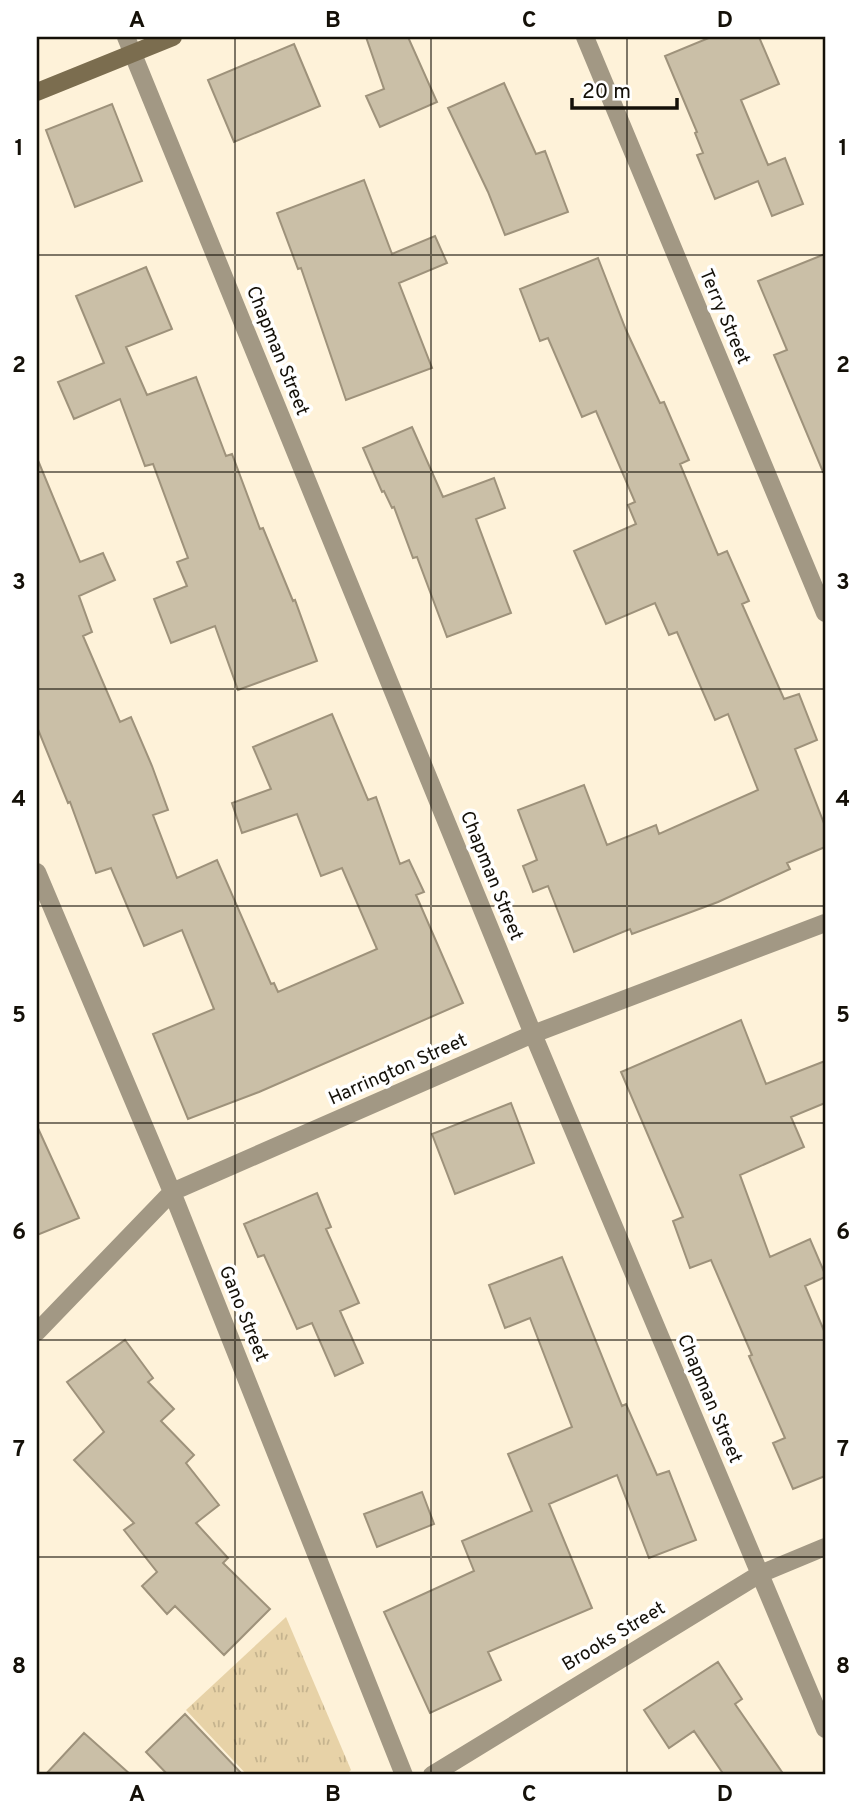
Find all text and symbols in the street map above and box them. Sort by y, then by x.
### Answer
text: A [129,7,145,36]
text: B [325,7,341,36]
text: C [522,7,536,36]
text: D [717,7,733,36]
scale bar [572,66,676,110]
text: 20 m [582,79,631,106]
text: 1 [14,135,24,164]
text: 1 [838,135,848,164]
street label: Terry Street [693,266,755,368]
street label: Chapman Street [240,283,314,419]
text: 2 [12,352,26,381]
text: 2 [836,352,850,381]
text: 3 [12,569,26,598]
text: 3 [836,569,850,598]
text: 4 [12,786,26,815]
text: 4 [836,786,850,815]
street label: Chapman Street [454,808,528,944]
text: 5 [12,1002,26,1031]
text: 5 [836,1002,850,1031]
street label: Harrington Street [325,1029,471,1111]
text: 6 [12,1219,26,1248]
text: 6 [836,1219,850,1248]
street label: Gano Street [213,1262,273,1366]
street label: Chapman Street [671,1331,747,1467]
text: 7 [13,1436,25,1465]
text: 7 [837,1436,849,1465]
street label: Brooks Street [558,1597,670,1677]
text: 8 [12,1653,26,1682]
text: 8 [836,1653,850,1682]
text: A [129,1781,145,1810]
text: B [325,1781,341,1810]
text: C [522,1781,536,1810]
text: D [717,1781,733,1810]

